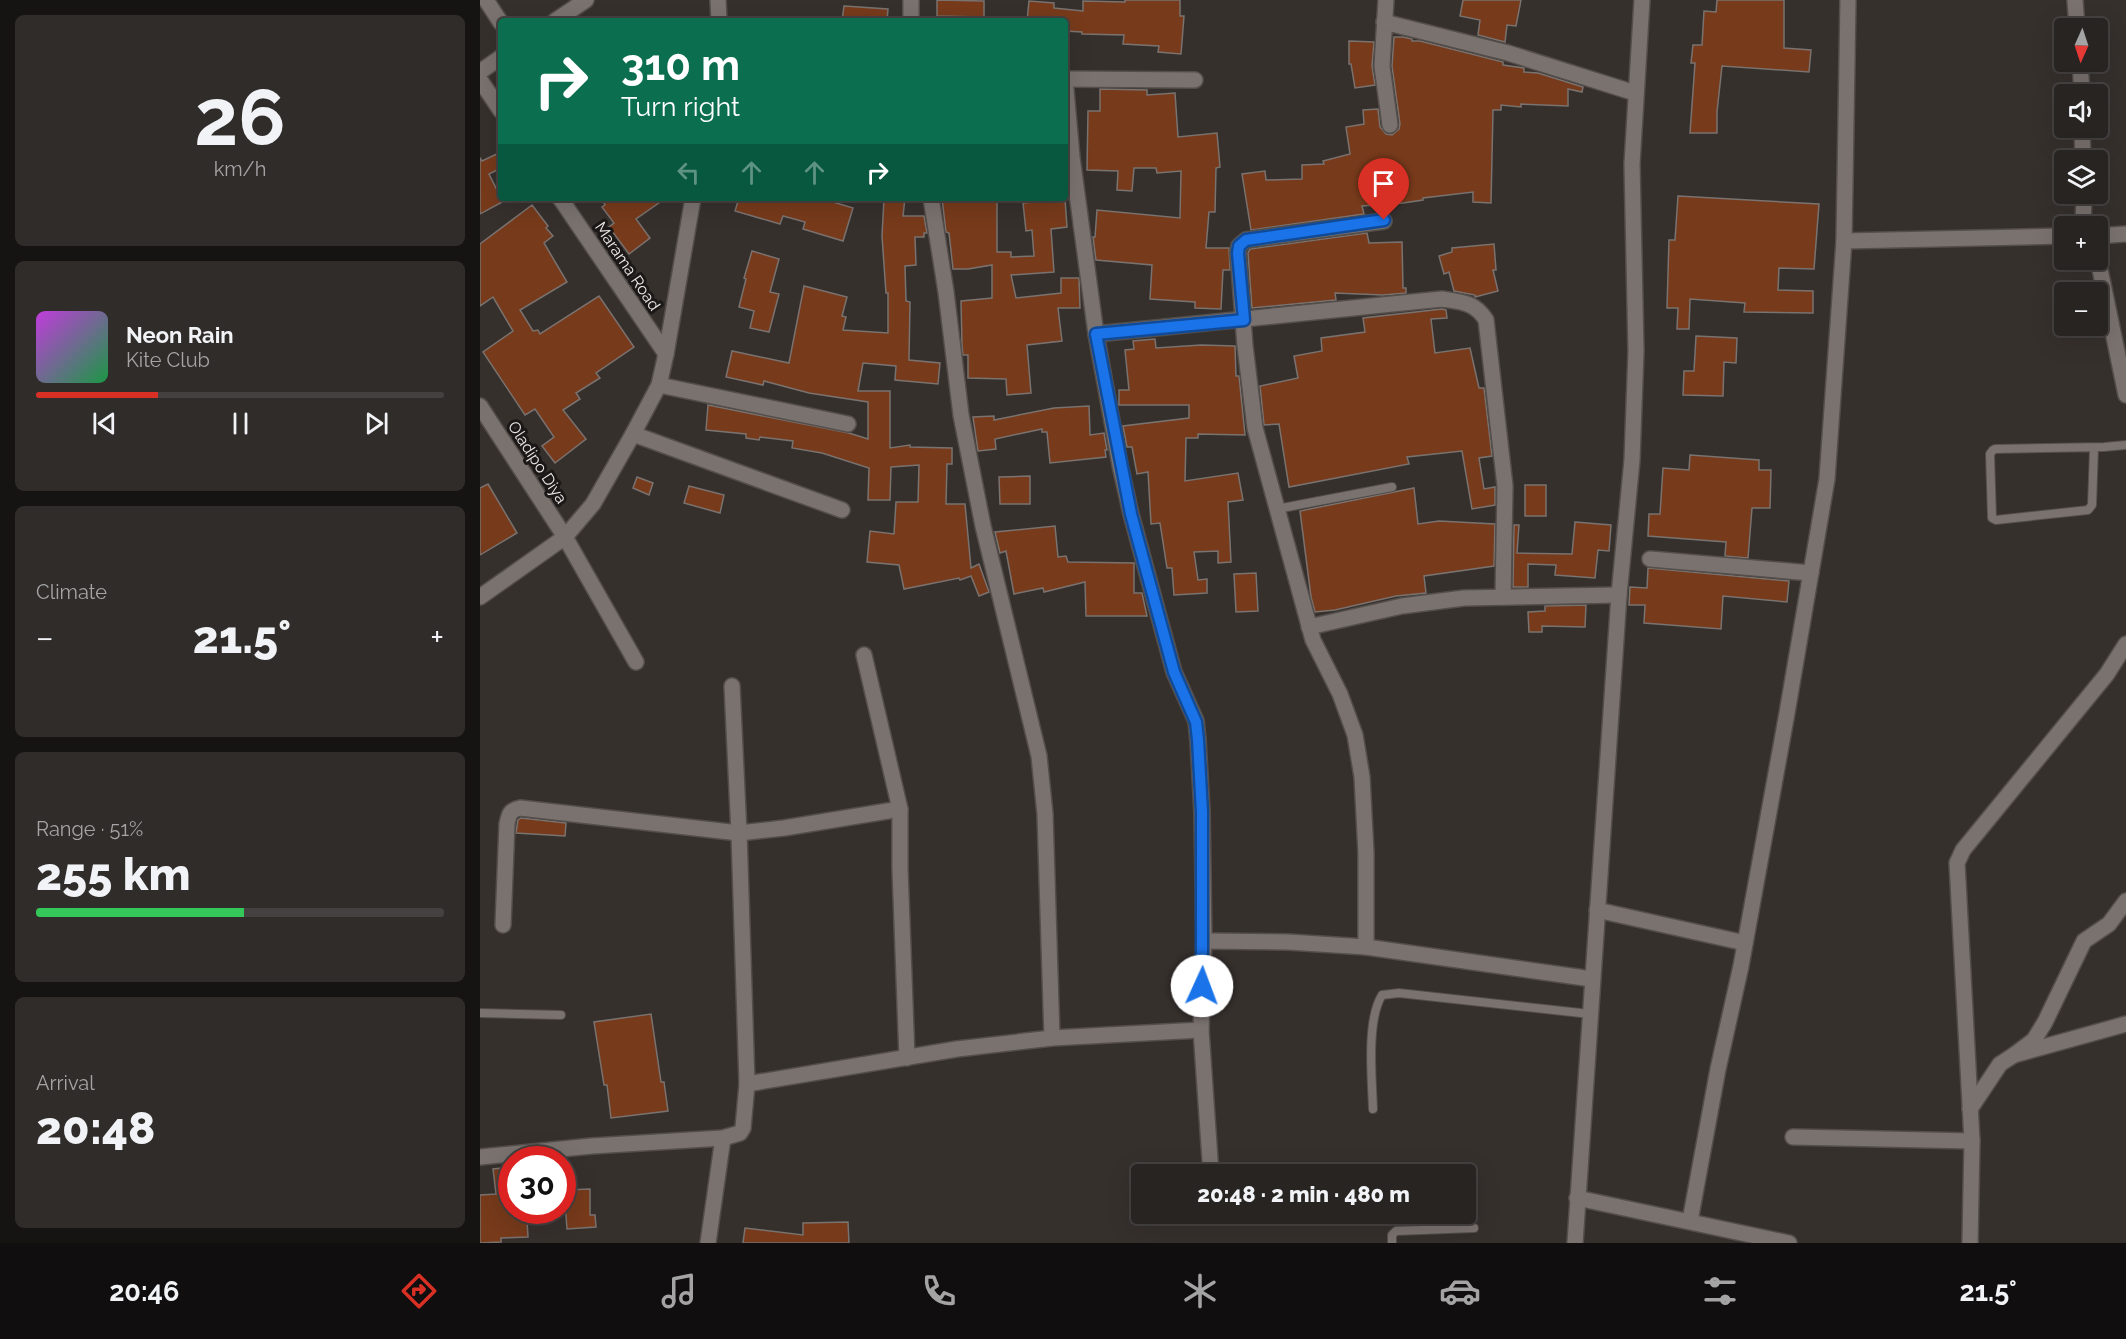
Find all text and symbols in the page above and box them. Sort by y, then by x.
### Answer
north arrow [2054,18,2108,72]
map controls [2054,18,2108,336]
text: 310 m [621,41,740,90]
icon: right [522,42,600,120]
text: 26 [194,72,286,163]
button: sound [2054,84,2108,138]
text: Turn right [621,91,740,122]
button: layers [2054,150,2108,204]
icon: left [672,156,705,189]
icon: ahead [735,156,768,189]
icon: ahead [798,156,831,189]
icon: right [861,156,894,189]
text: km/h [214,157,266,181]
pin [1358,158,1409,220]
icon: arrive [1367,167,1400,200]
button: + [2054,216,2108,270]
street label: Marama Road [591,218,664,314]
button: − [2054,282,2108,336]
text: Neon Rain [126,322,234,348]
text: Kite Club [126,348,210,372]
icon: previous [88,407,121,440]
icon: pause [224,407,257,440]
icon: next [360,407,393,440]
street label: Oladipo Diya [504,418,571,507]
text: Climate [36,580,107,604]
text: 21.5° [193,611,291,664]
text: − [36,618,54,657]
text: + [430,618,444,657]
text: Range · 51% [36,817,143,841]
text: 255 km [36,848,191,901]
position arrow [1170,954,1234,1018]
text: Arrival [36,1071,95,1095]
text: 20:48 [36,1102,155,1155]
speed limit sign: 30 [498,1146,576,1224]
text: 20:48 · 2 min · 480 m [1197,1181,1410,1207]
icon: directions [398,1270,440,1312]
icon: music [658,1270,700,1312]
icon: phone [918,1270,960,1312]
icon: climate [1179,1270,1221,1312]
icon: car [1439,1270,1481,1312]
icon: filters [1699,1270,1741,1312]
text: 20:46 [109,1276,179,1307]
text: 21.5° [1960,1276,2017,1307]

